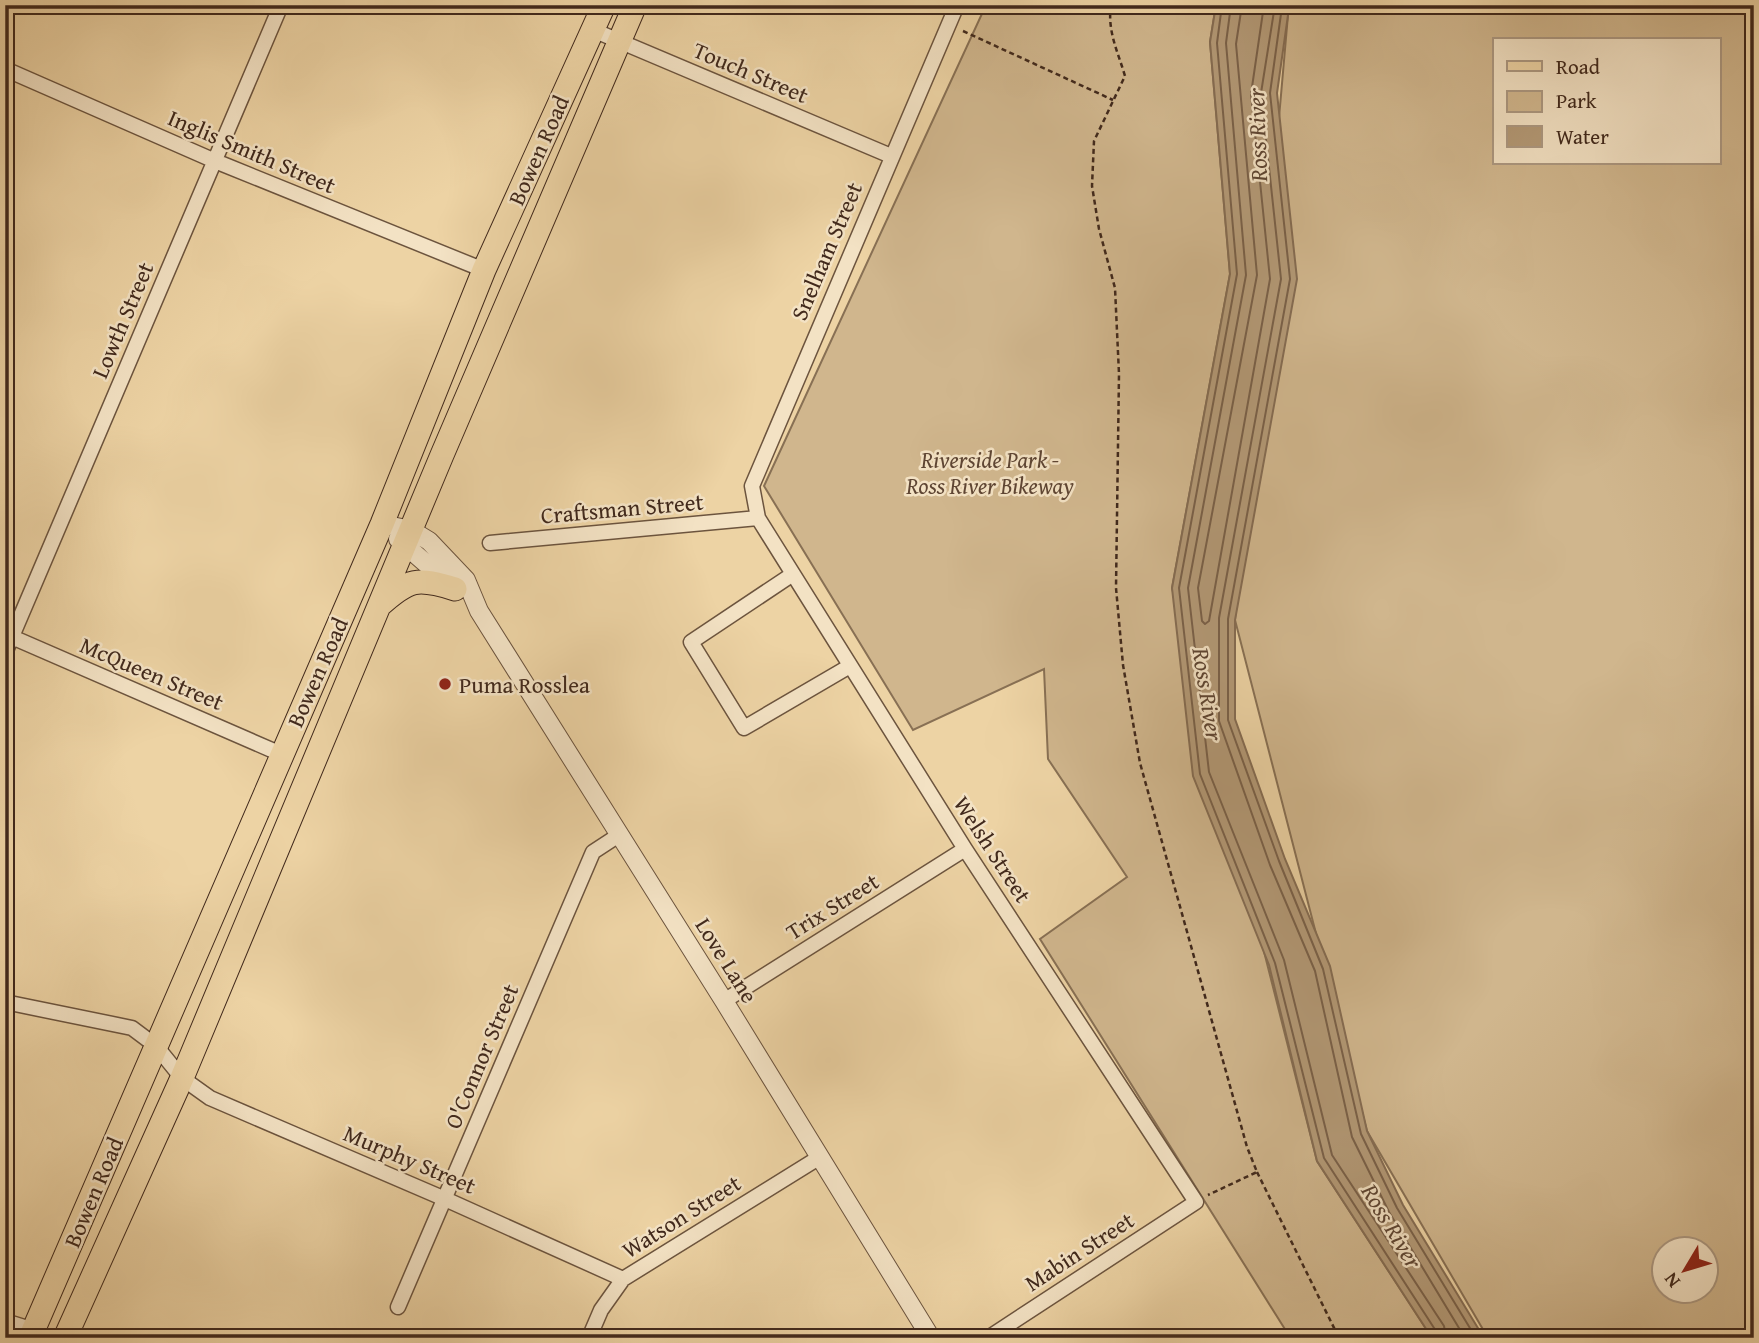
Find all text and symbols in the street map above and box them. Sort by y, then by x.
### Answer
street label: Touch Street [688,33,814,111]
legend [1493,38,1720,164]
text: Road [1556,51,1601,82]
text: Park [1556,85,1597,116]
water label: Ross River [1238,87,1276,183]
street label: Bowen Road [499,89,577,210]
street label: Inglis Smith Street [163,101,341,201]
text: Water [1556,121,1609,152]
street label: Snelham Street [782,177,870,325]
street label: Lowth Street [83,257,161,383]
park label: Riverside Park - Ross River Bikeway [905,443,1074,502]
street label: Craftsman Street [539,484,705,532]
street label: Bowen Road [278,611,356,732]
street label: McQueen Street [75,628,229,718]
water label: Ross River [1183,644,1233,744]
place label: Puma Rosslea [459,668,590,701]
marker: Puma Rosslea [437,676,453,692]
street label: Welsh Street [946,789,1040,909]
street label: Trix Street [779,865,885,947]
street label: Love Lane [688,911,766,1009]
street label: O'Connor Street [436,978,526,1134]
street label: Murphy Street [339,1116,481,1202]
street label: Bowen Road [55,1131,131,1252]
street label: Watson Street [615,1166,747,1266]
water label: Ross River [1352,1176,1432,1276]
street label: Mabin Street [1018,1203,1140,1299]
north arrow [1650,1234,1720,1304]
text: N [1656,1267,1687,1294]

